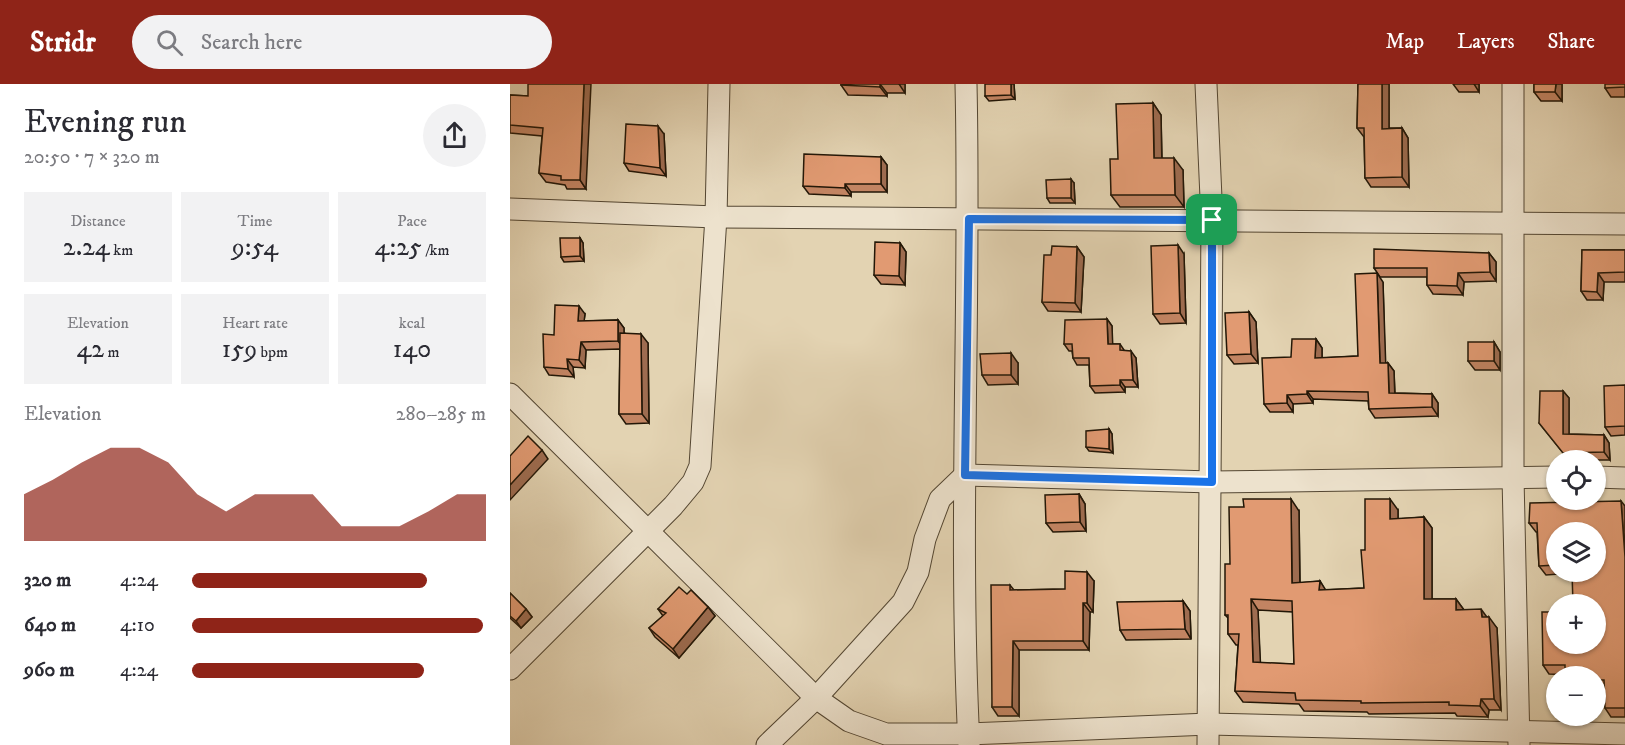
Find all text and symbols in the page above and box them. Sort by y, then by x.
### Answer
search box [132,15,552,69]
text: Stridr [30,25,96,60]
icon: search [153,26,186,59]
text: Search here [201,29,302,56]
text: Map [1385,29,1424,55]
text: Layers [1457,29,1515,55]
text: Share [1548,29,1595,55]
text: Evening run [24,102,186,143]
button: share [423,104,486,167]
text: 20:50 · 7 × 320 m [24,145,160,170]
pin [1186,194,1237,245]
icon: arrive [1195,203,1228,236]
text: Distance [70,211,126,231]
text: Time [238,211,272,231]
text: Pace [397,211,427,231]
text: 2.24 [63,231,110,264]
text: 9:54 [232,231,278,264]
text: 4:25 [374,231,422,264]
text: km [110,240,133,260]
text: /km [422,240,450,260]
text: Elevation [67,313,129,333]
text: Heart rate [222,313,288,333]
text: kcal [399,313,425,333]
text: 42 [76,333,104,366]
text: 159 [222,333,257,366]
text: 140 [393,333,431,366]
text: m [104,342,120,362]
text: bpm [257,342,288,362]
text: Elevation [24,402,101,427]
text: 280–285 m [396,402,486,427]
map controls [1546,450,1606,726]
button: locate [1546,450,1606,510]
button: layers [1546,522,1606,582]
text: 320 m [24,568,71,593]
text: 4:24 [120,568,158,593]
button: + [1546,594,1606,654]
text: 640 m [24,613,76,638]
text: 4:10 [120,613,155,638]
text: 960 m [24,658,74,683]
text: 4:24 [120,658,158,683]
button: − [1546,666,1606,726]

